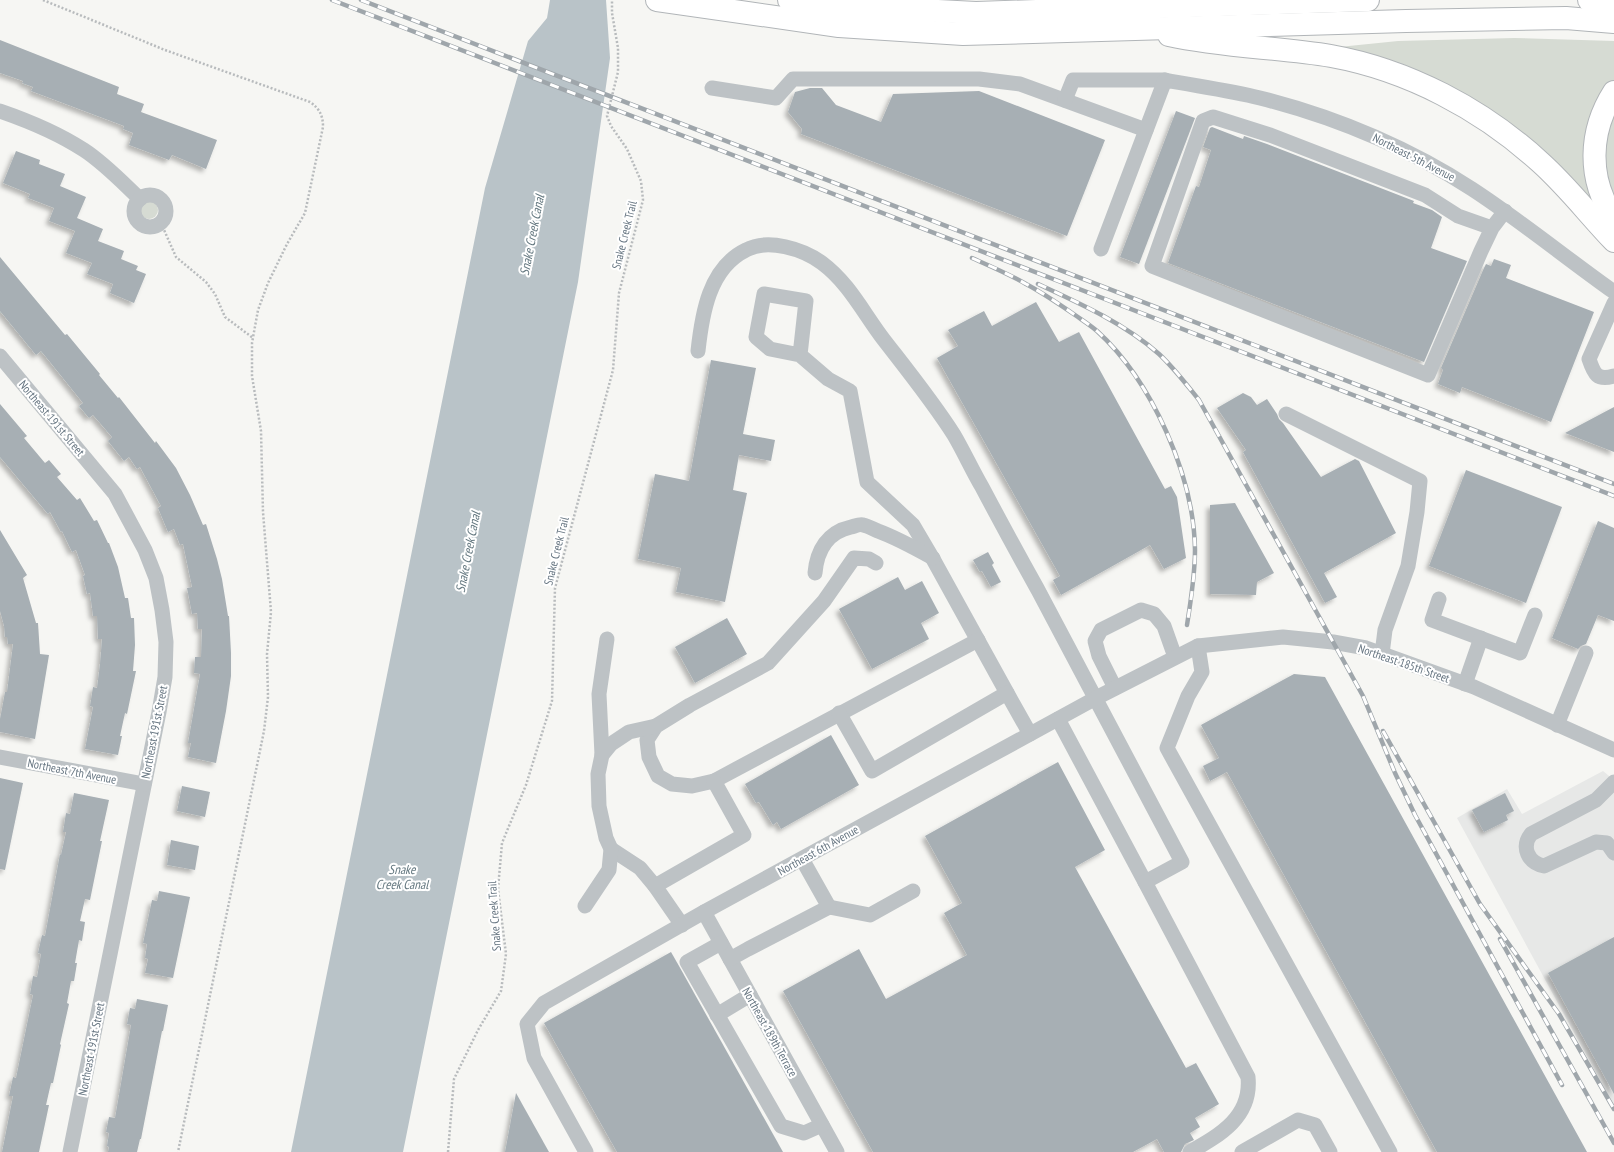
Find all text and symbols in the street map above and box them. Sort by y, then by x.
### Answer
street label: Northeast 5th Avenue [1370,130,1458,184]
water label: Snake Creek Canal [516,191,549,277]
street label: Snake Creek Trail [608,199,640,271]
street label: Northeast 191st Street [16,377,89,460]
water label: Snake Creek Canal [452,508,485,594]
street label: Snake Creek Trail [540,515,572,587]
street label: Northeast 185th Street [1356,640,1452,686]
street label: Northeast 191st Street [138,684,170,780]
street label: Northeast 7th Avenue [26,755,118,787]
street label: Northeast 6th Avenue [775,822,861,878]
water label: Snake Creek Canal [376,861,430,893]
street label: Snake Creek Trail [484,880,504,952]
street label: Northeast 189th Terrace [739,985,801,1079]
street label: Northeast 191st Street [75,1001,107,1097]

